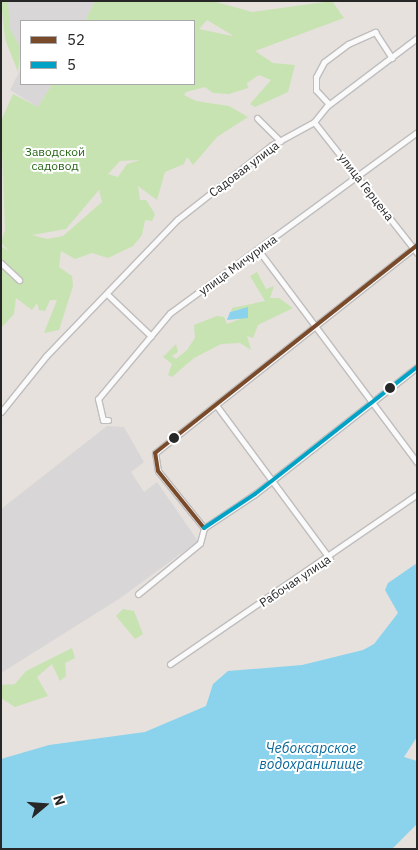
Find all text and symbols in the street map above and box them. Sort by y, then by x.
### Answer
legend [20,20,195,85]
text: 52 [67,30,85,49]
text: 5 [67,55,76,74]
street label: Садовая улица [206,138,282,200]
park label: Заводской садовод [25,145,85,173]
street label: улица Герцена [335,150,397,224]
street label: улица Мичурина [196,232,280,298]
unlabelled marker [385,383,395,393]
unlabelled marker [169,433,179,443]
street label: Рабочая улица [257,552,333,610]
water label: Чебоксарское водохранилище [259,740,363,772]
north arrow [20,780,70,830]
text: N [49,793,69,808]

